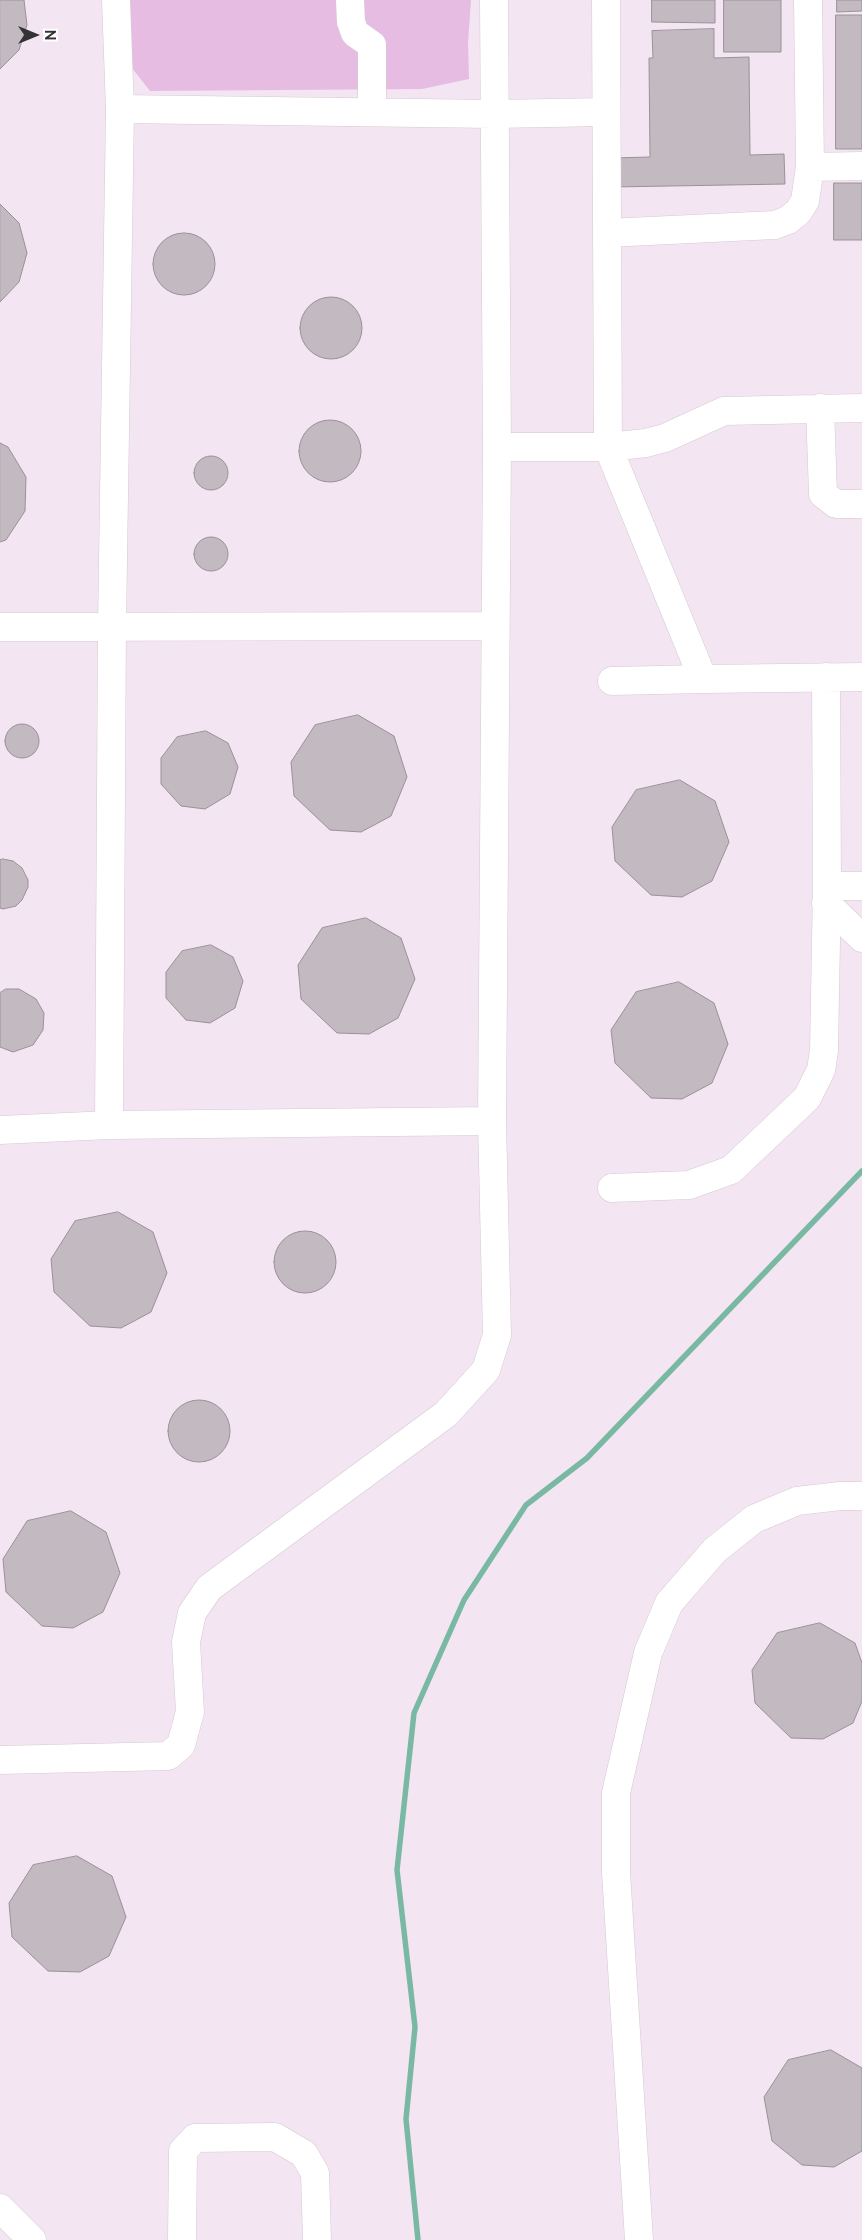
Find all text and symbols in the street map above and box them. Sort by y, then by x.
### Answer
north arrow [10,10,60,60]
text: N [42,30,58,40]

